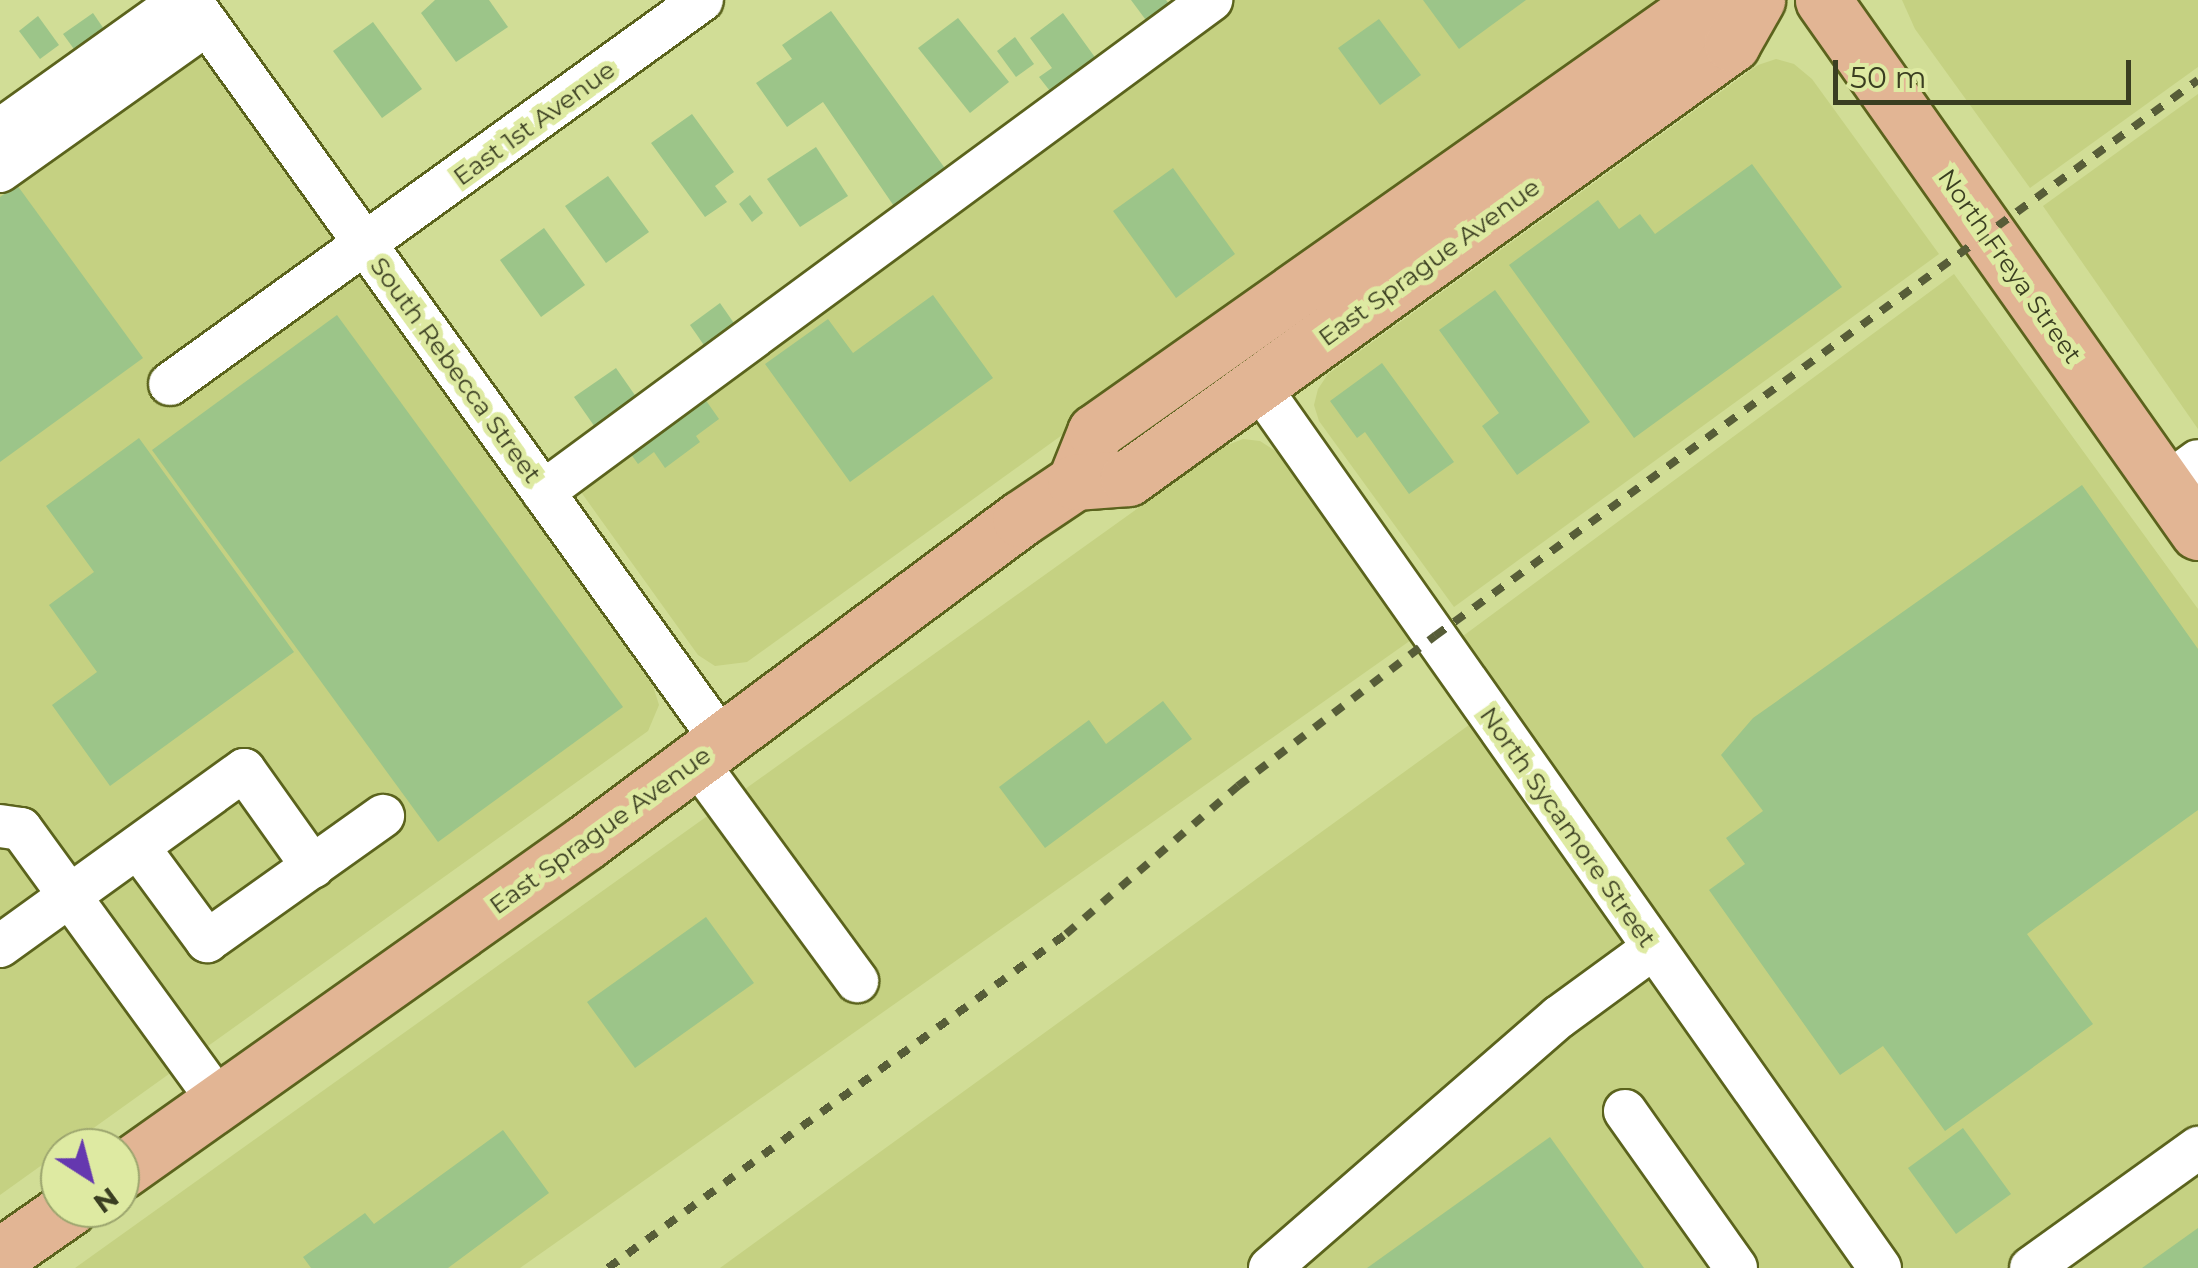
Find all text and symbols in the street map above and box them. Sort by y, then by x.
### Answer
scale bar [1838,40,2136,102]
street label: East 1st Avenue [447,54,621,192]
text: 50 m [1850,59,1927,96]
street label: North Freya Street [1932,163,2088,369]
street label: East Sprague Avenue [1313,172,1545,352]
street label: South Rebecca Street [364,251,548,489]
street label: North Sycamore Street [1474,701,1662,953]
street label: East Sprague Avenue [484,740,716,920]
north arrow [40,1128,140,1228]
text: N [87,1180,126,1221]

